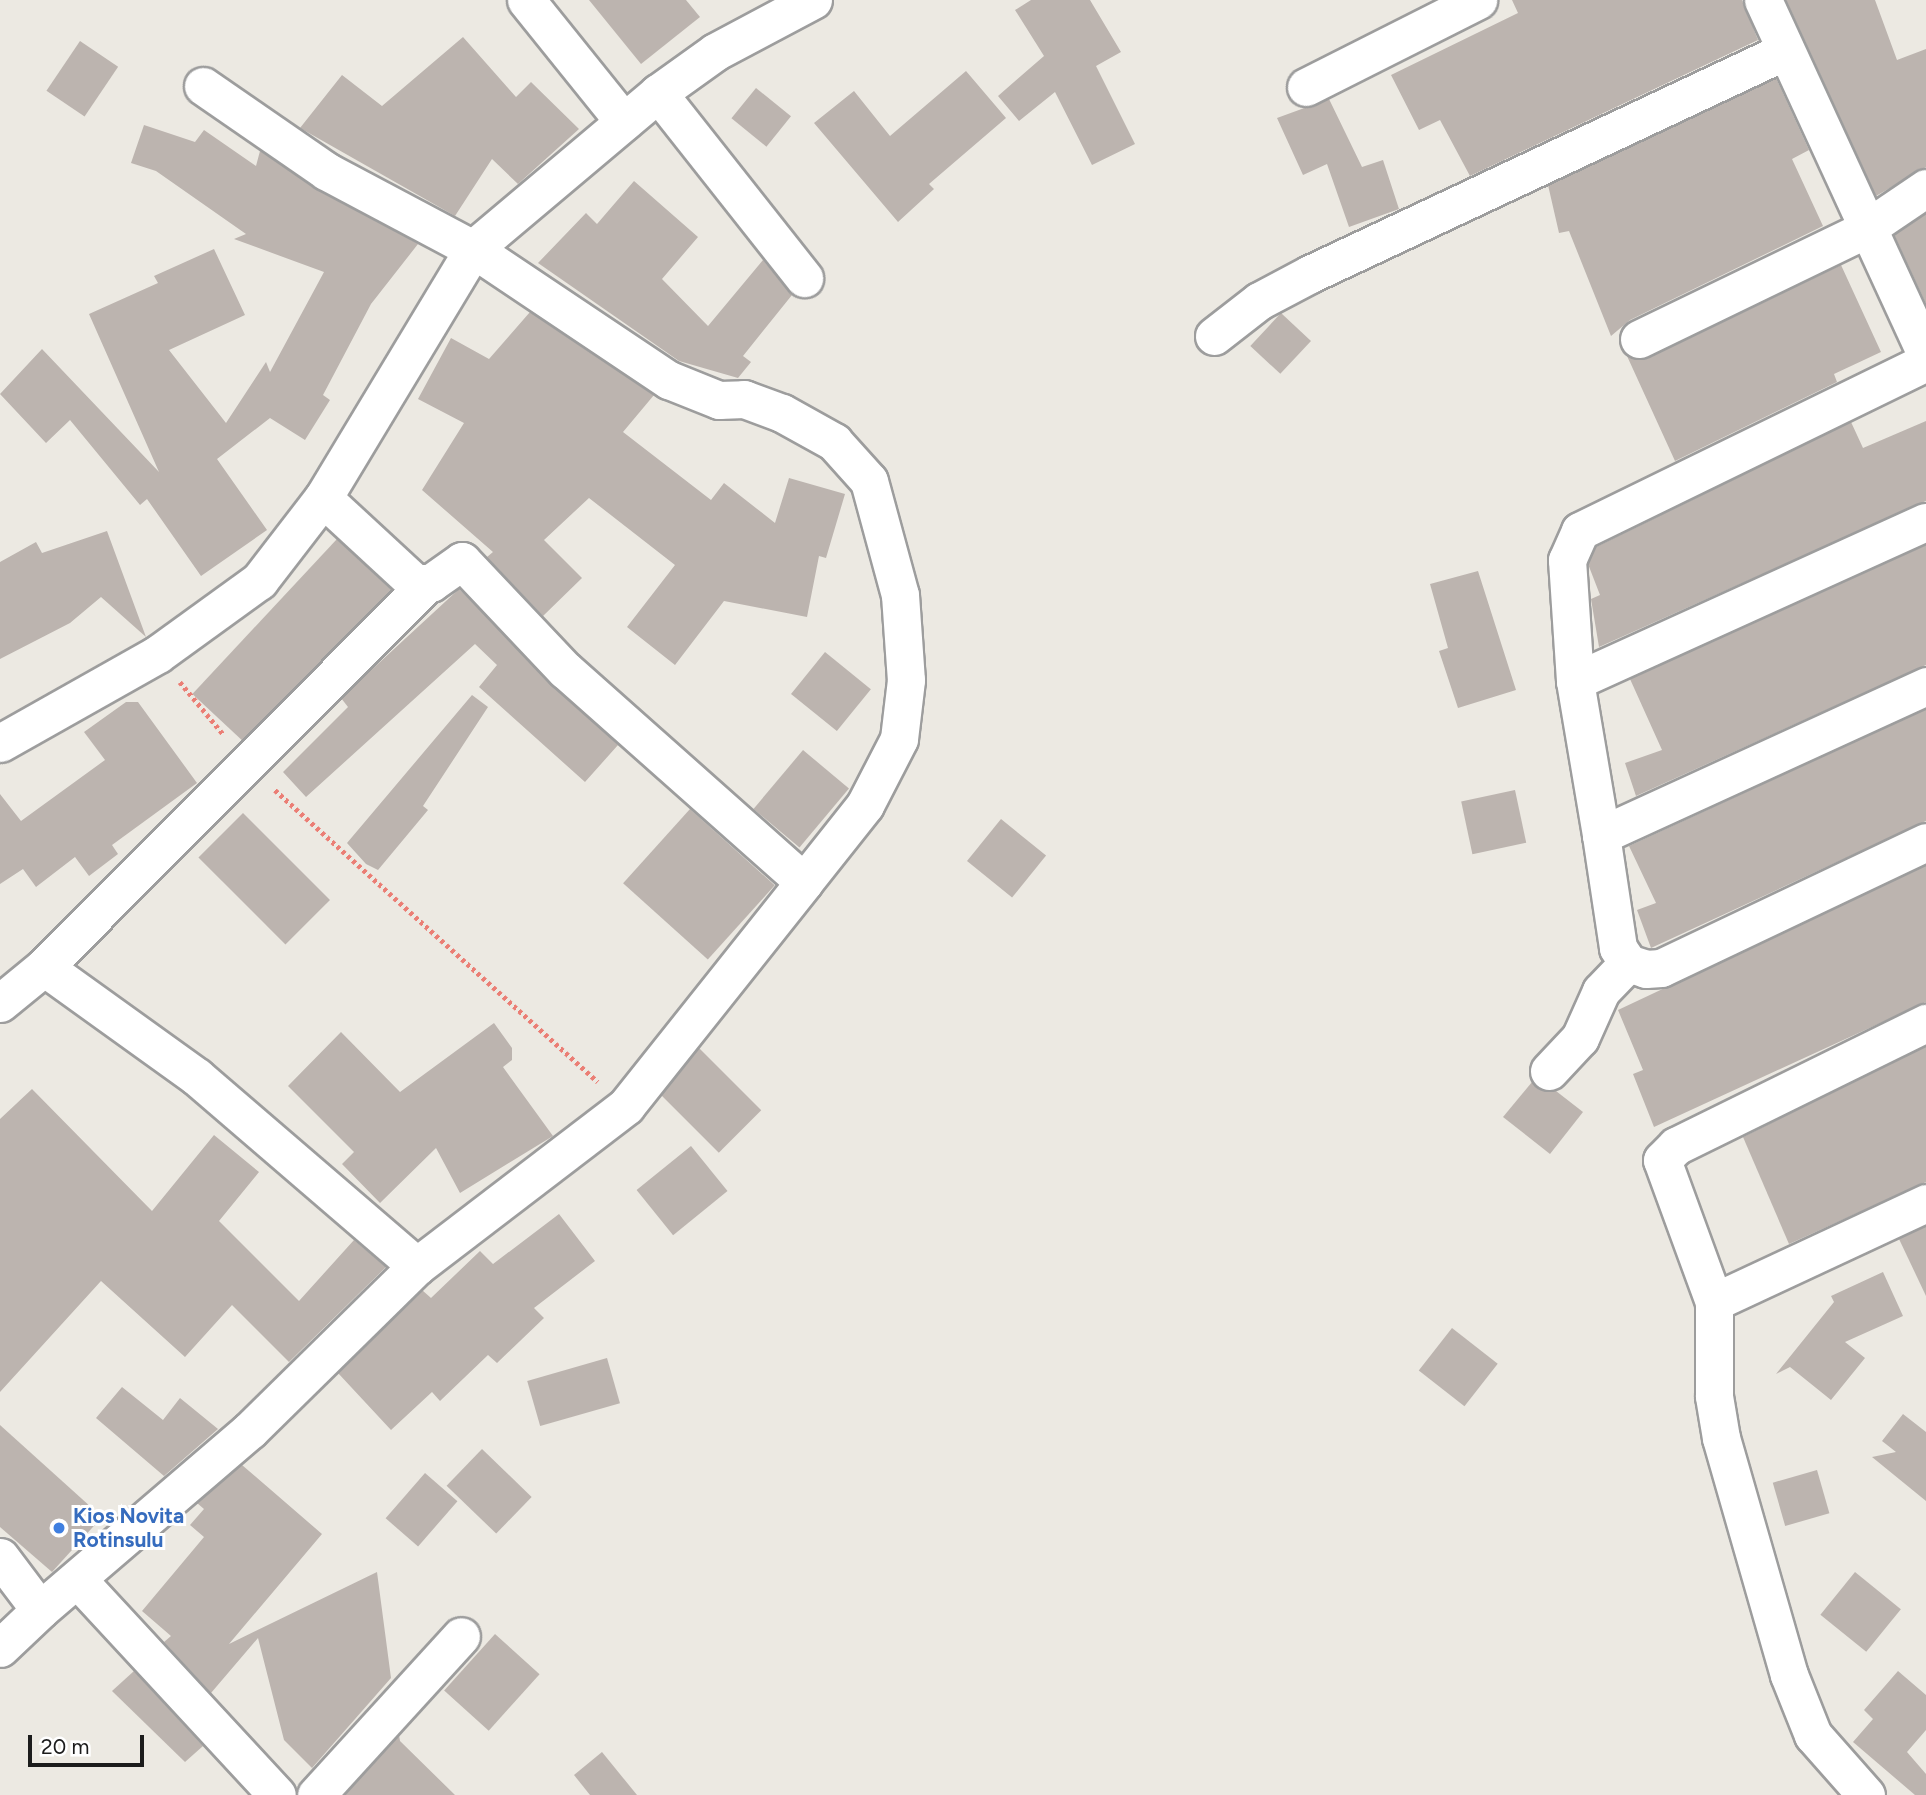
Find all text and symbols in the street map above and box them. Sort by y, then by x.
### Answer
place label: Kios Novita Rotinsulu [73,1503,184,1553]
marker: Kios Novita Rotinsulu [51,1520,67,1536]
scale bar [32,1722,147,1766]
text: 20 m [41,1734,89,1759]

